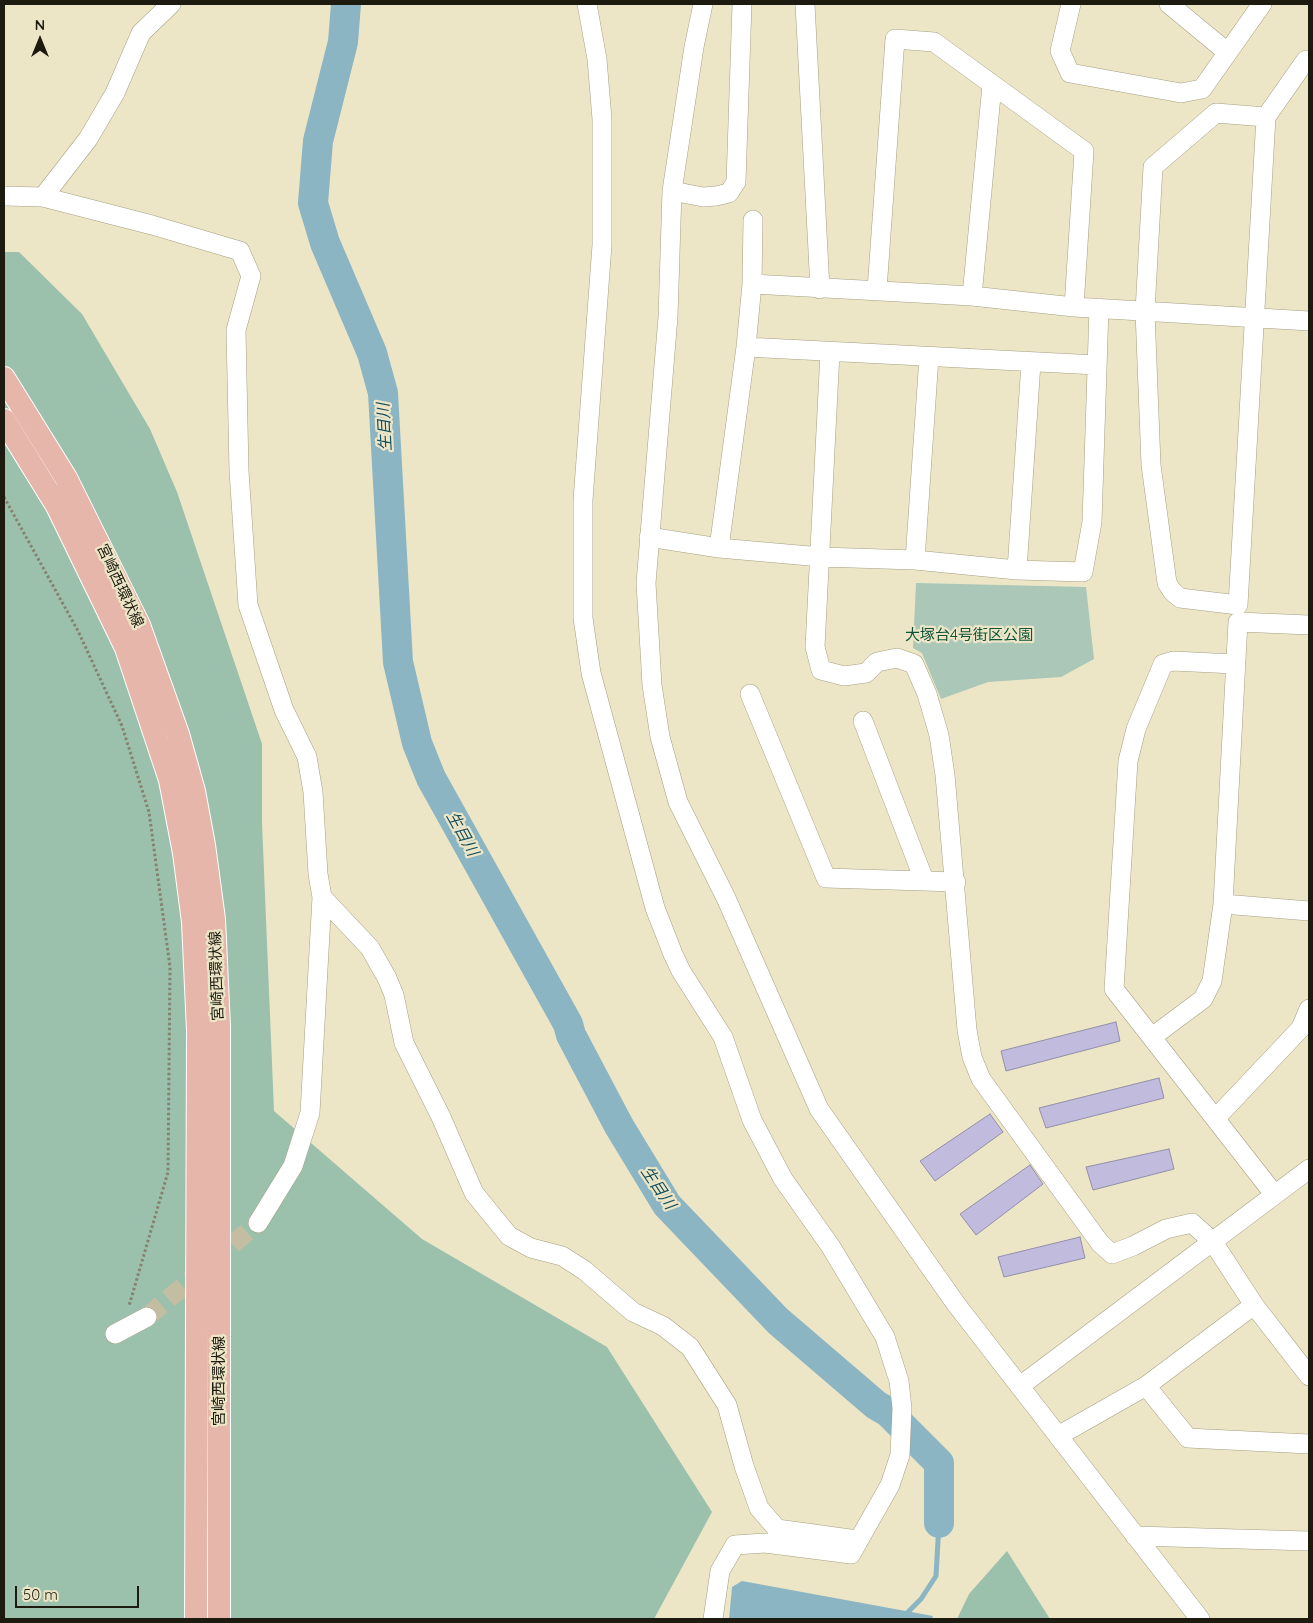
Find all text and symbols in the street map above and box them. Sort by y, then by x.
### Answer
north arrow [15,15,65,65]
text: N [35,16,45,34]
water label: 生目川 [374,403,396,451]
street label: 宮崎西環状線 [93,541,147,631]
park label: 大塚台4号街区公園 [905,626,1033,644]
water label: 生目川 [442,808,482,860]
street label: 宮崎西環状線 [206,931,228,1021]
water label: 生目川 [637,1163,679,1213]
street label: 宮崎西環状線 [210,1336,228,1426]
scale bar [18,1576,141,1608]
text: 50 m [23,1585,58,1604]

